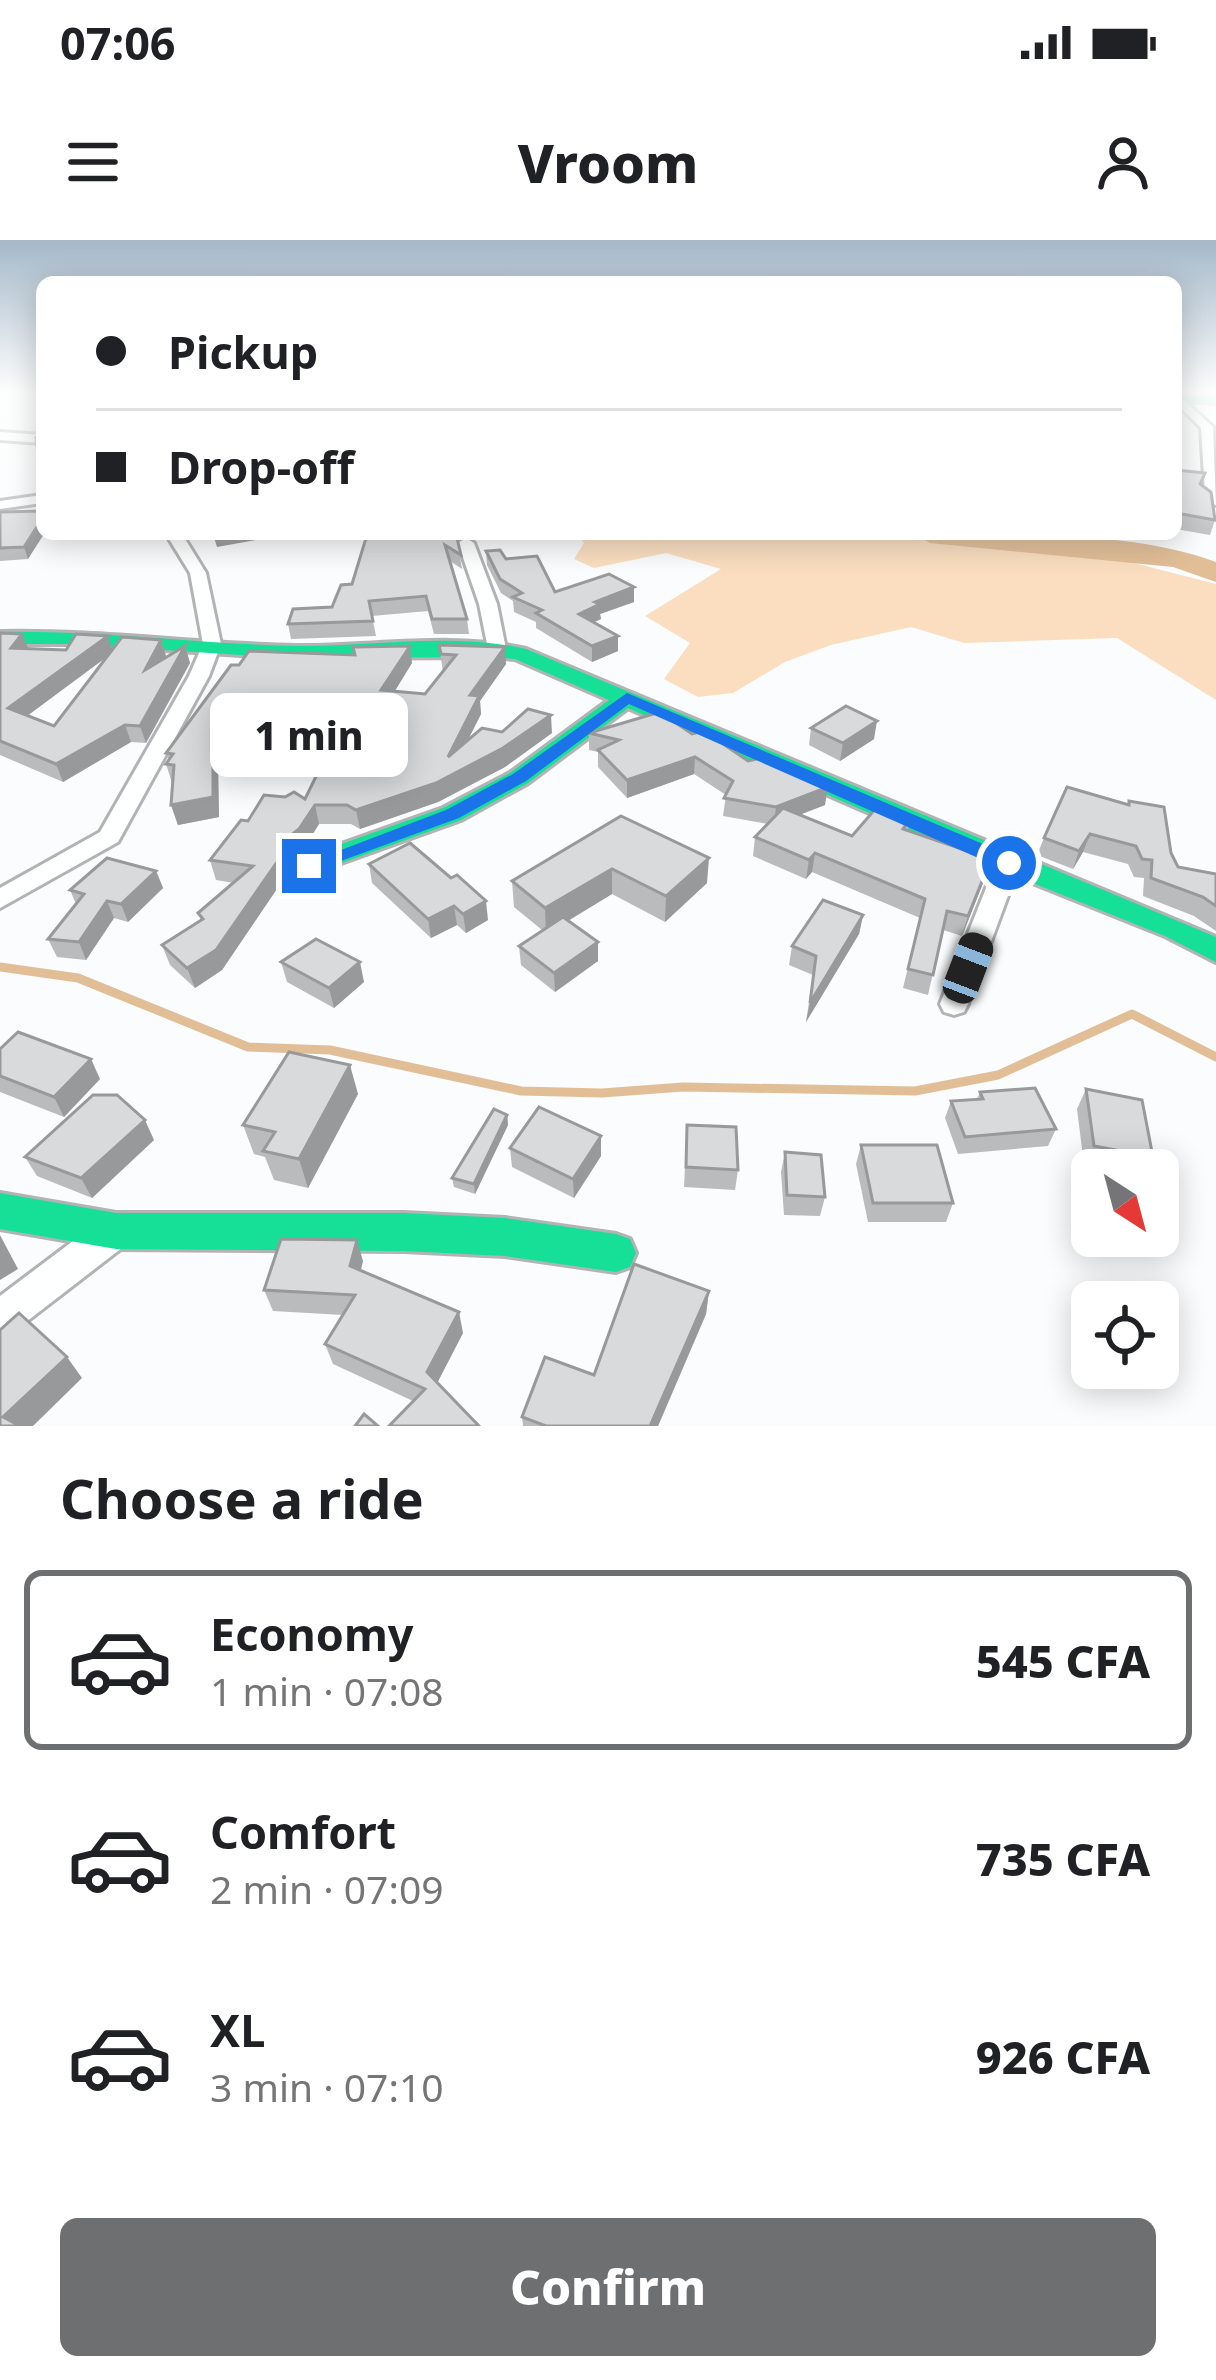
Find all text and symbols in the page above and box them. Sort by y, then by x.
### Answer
text: 07:06 [60,12,176,73]
text: Vroom [518,125,698,199]
icon: menu [60,129,126,195]
icon: person [1090,129,1156,195]
text: Pickup [168,321,318,382]
text: Drop-off [168,436,354,497]
callout: 1 min [210,692,408,776]
text: 1 min [255,708,363,761]
route start [982,836,1036,890]
route end [282,839,336,893]
car [938,928,998,1008]
north arrow [1071,1149,1179,1257]
map controls [1071,1149,1179,1389]
button: locate [1071,1281,1179,1389]
text: Choose a ride [60,1461,424,1535]
text: Economy [210,1603,414,1664]
icon: car [66,1606,174,1714]
text: 545 CFA [976,1630,1150,1691]
text: 1 min · 07:08 [210,1664,444,1717]
text: Comfort [210,1801,396,1862]
icon: car [66,1804,174,1912]
text: 735 CFA [976,1828,1150,1889]
text: 2 min · 07:09 [210,1862,444,1915]
text: XL [210,1999,265,2060]
icon: car [66,2002,174,2110]
text: 926 CFA [976,2026,1150,2087]
text: 3 min · 07:10 [210,2060,444,2113]
button: Confirm [60,2218,1156,2356]

